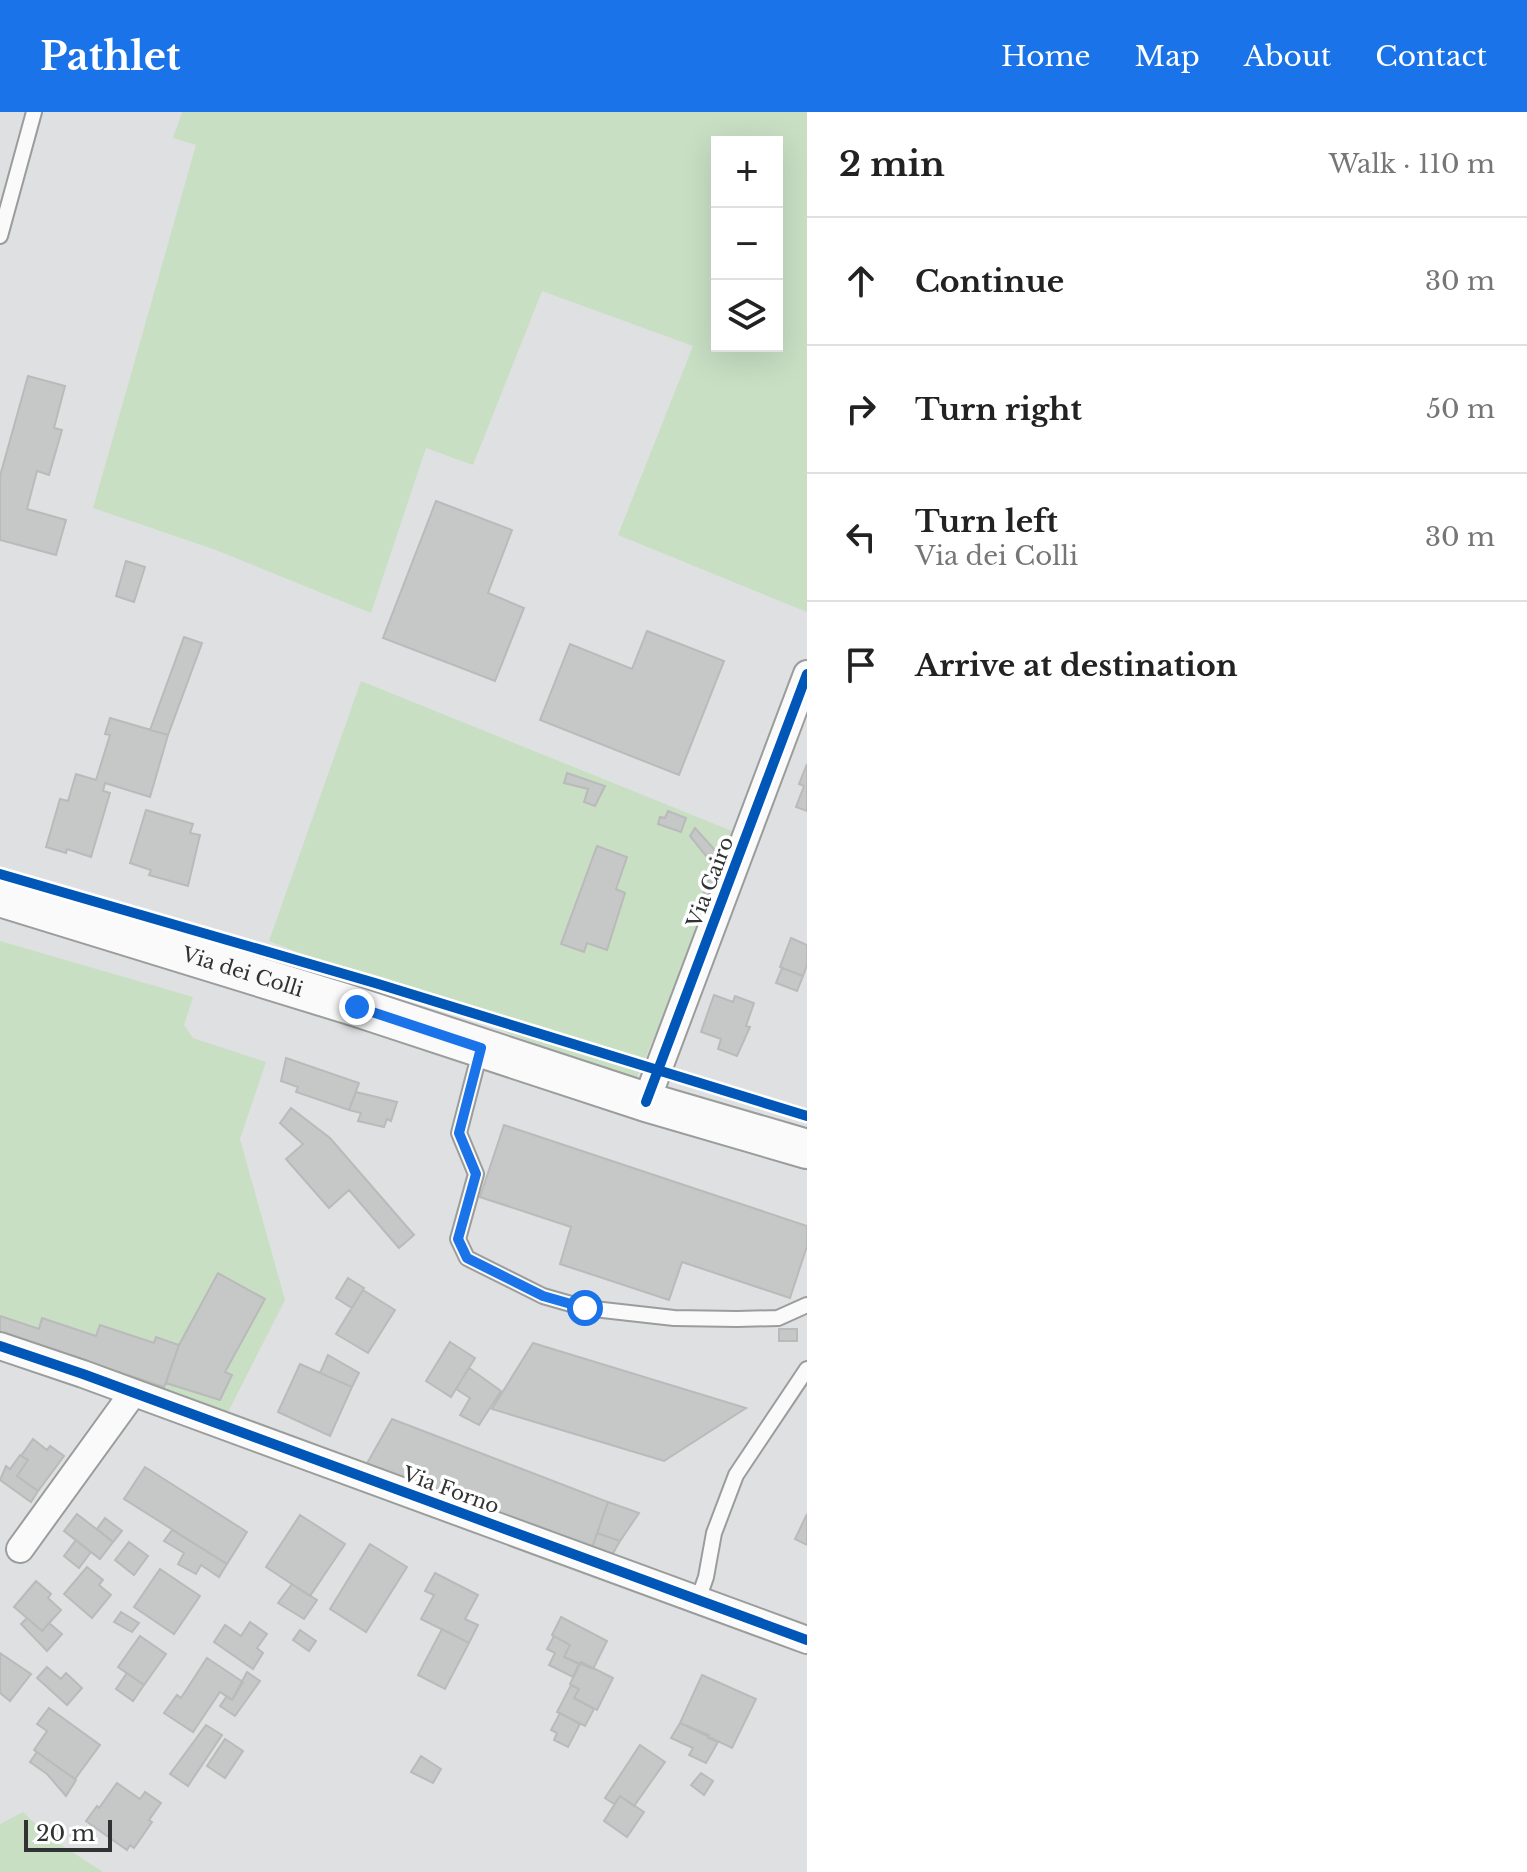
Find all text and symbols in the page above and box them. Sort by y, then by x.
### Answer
text: Pathlet [40,33,181,80]
text: Home [1001,39,1091,74]
text: Map [1135,39,1200,74]
text: About [1244,39,1331,74]
text: Contact [1375,39,1487,74]
map controls [711,136,783,352]
button: + [711,136,783,208]
text: 2 min [839,143,945,185]
text: Walk · 110 m [1329,148,1495,180]
button: − [711,208,783,280]
icon: ahead [839,259,883,303]
text: Continue [915,263,1064,300]
text: 30 m [1425,265,1495,297]
button: layers [711,280,783,352]
icon: right [839,387,883,431]
text: Turn right [915,391,1082,428]
text: 50 m [1426,393,1495,425]
text: Turn left [915,503,1058,540]
icon: left [839,515,883,559]
text: 30 m [1425,521,1495,553]
text: Via dei Colli [915,540,1078,572]
icon: arrive [839,643,883,687]
text: Arrive at destination [915,647,1238,684]
street label: Via Cairo [681,833,738,932]
street label: Via dei Colli [178,942,306,1002]
route end [339,989,375,1025]
route start [567,1290,603,1326]
street label: Via Forno [399,1461,503,1519]
scale bar [24,1816,112,1852]
text: 20 m [36,1820,95,1847]

